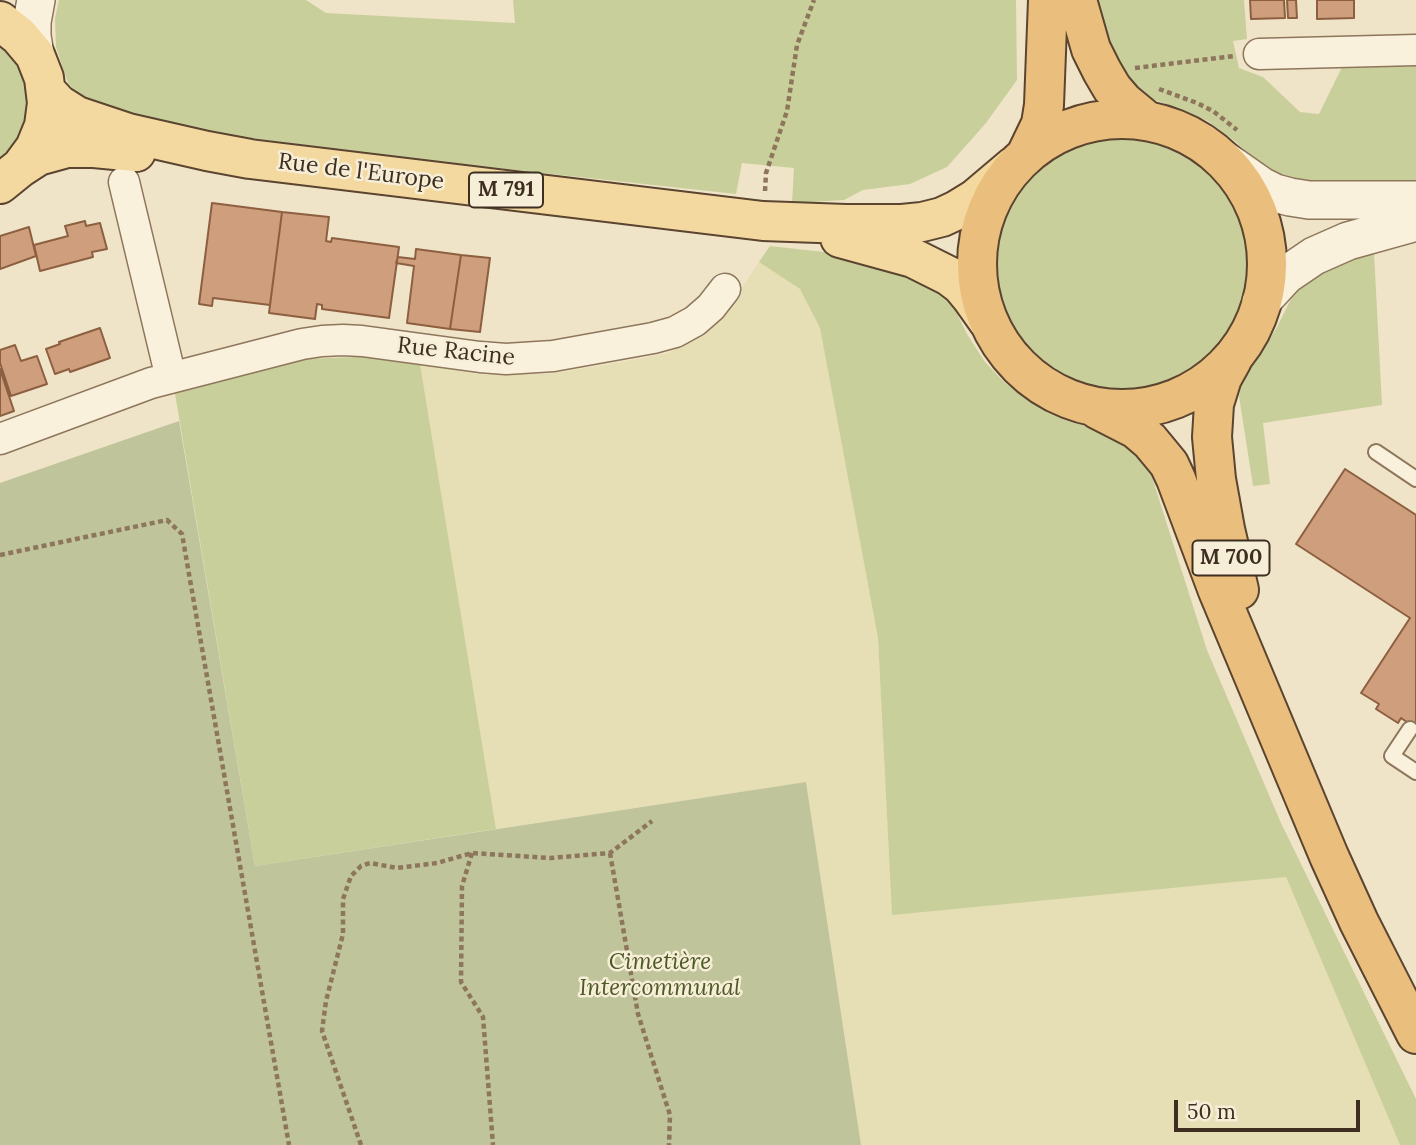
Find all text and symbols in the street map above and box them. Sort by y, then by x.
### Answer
street label: Rue de l'Europe [276,148,446,196]
road number: M 791 [469,172,543,208]
street label: Rue Racine [396,332,516,372]
road number: M 700 [1192,540,1270,576]
park label: Cimetière Intercommunal [579,948,741,1002]
scale bar [1178,1086,1364,1130]
text: 50 m [1187,1098,1236,1125]

